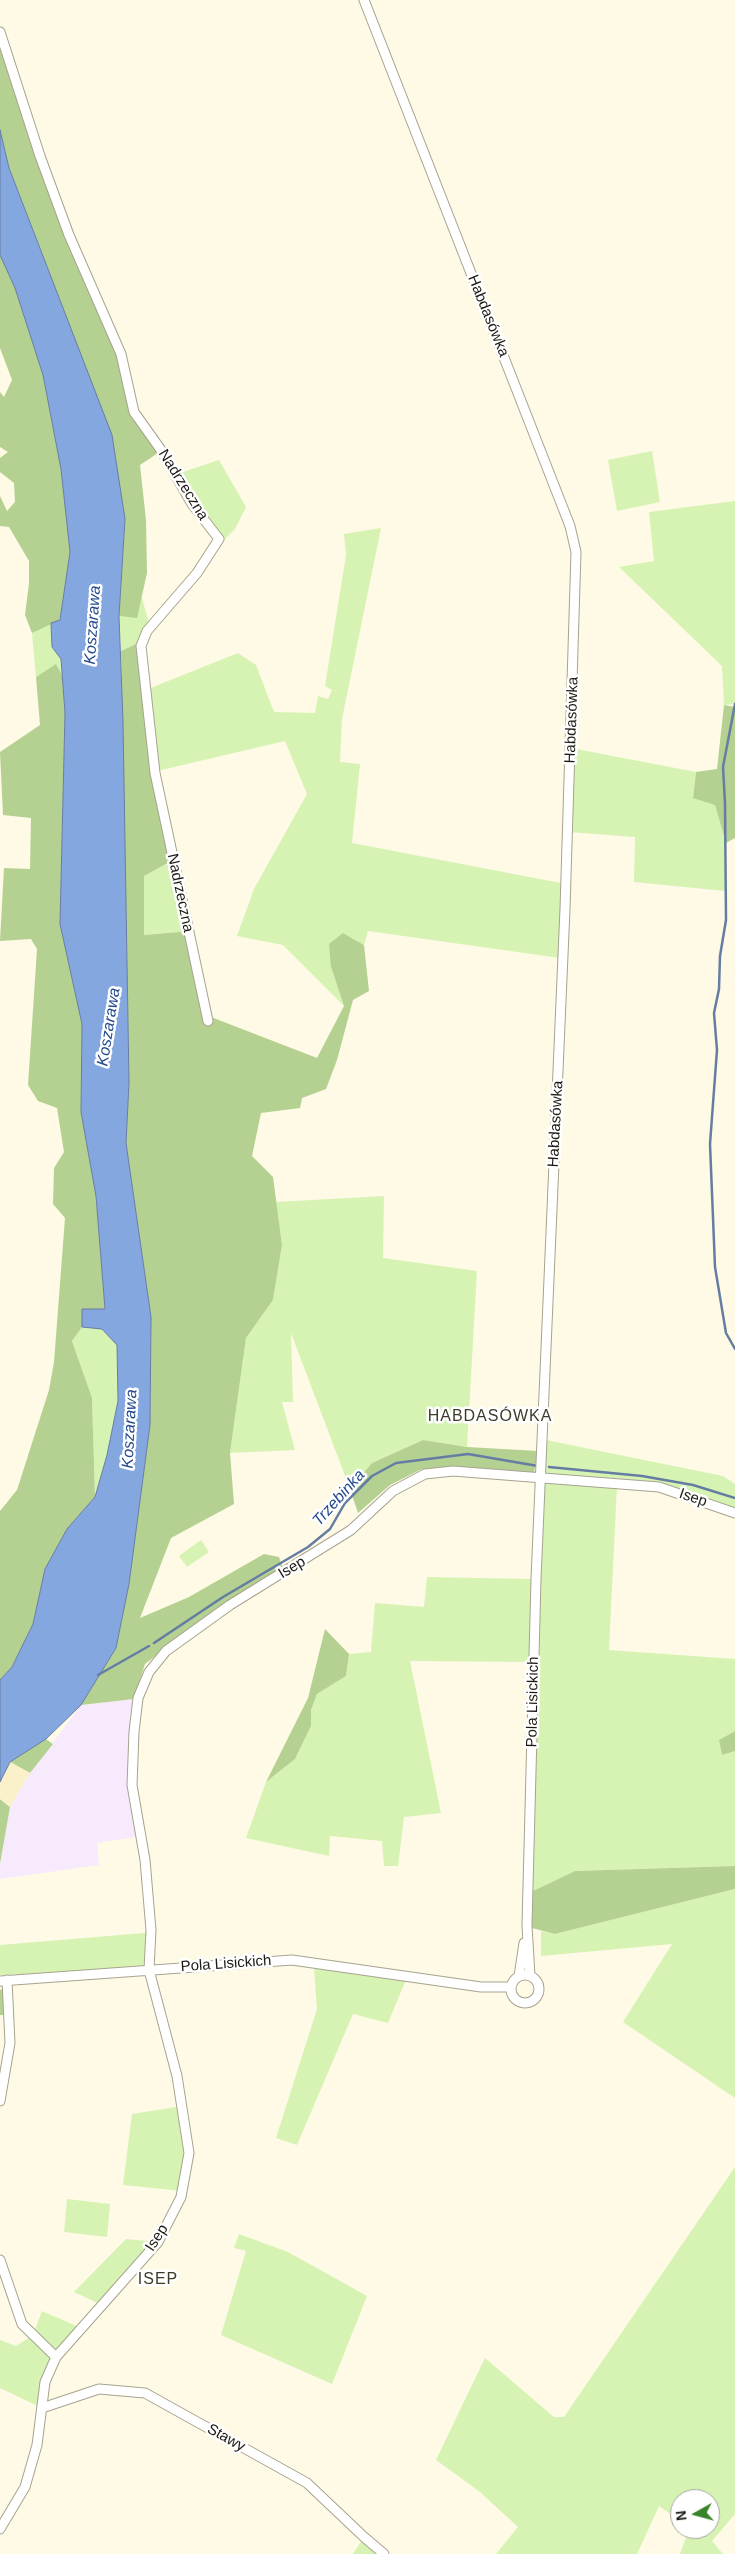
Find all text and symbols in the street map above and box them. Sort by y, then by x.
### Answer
street label: Habdasówka [463,272,513,360]
street label: Nadrzeczna [154,446,212,524]
water label: Koszarawa [81,585,105,665]
street label: Habdasówka [561,676,583,764]
street label: Nadrzeczna [163,852,197,934]
water label: Koszarawa [93,986,125,1068]
street label: Habdasówka [545,1080,567,1168]
water label: Koszarawa [118,1389,142,1469]
district label: HABDASÓWKA [426,1407,554,1427]
water label: Trzebinka [309,1466,369,1530]
street label: Isep [677,1485,709,1511]
street label: Isep [275,1553,309,1583]
street label: Pola Lisickich [523,1656,543,1748]
street label: Pola Lisickich [180,1952,272,1976]
street label: Isep [142,2221,172,2255]
district label: ISEP [137,2270,179,2290]
street label: Stawy [204,2420,248,2456]
north arrow [670,2489,720,2539]
text: N [673,2510,690,2522]

